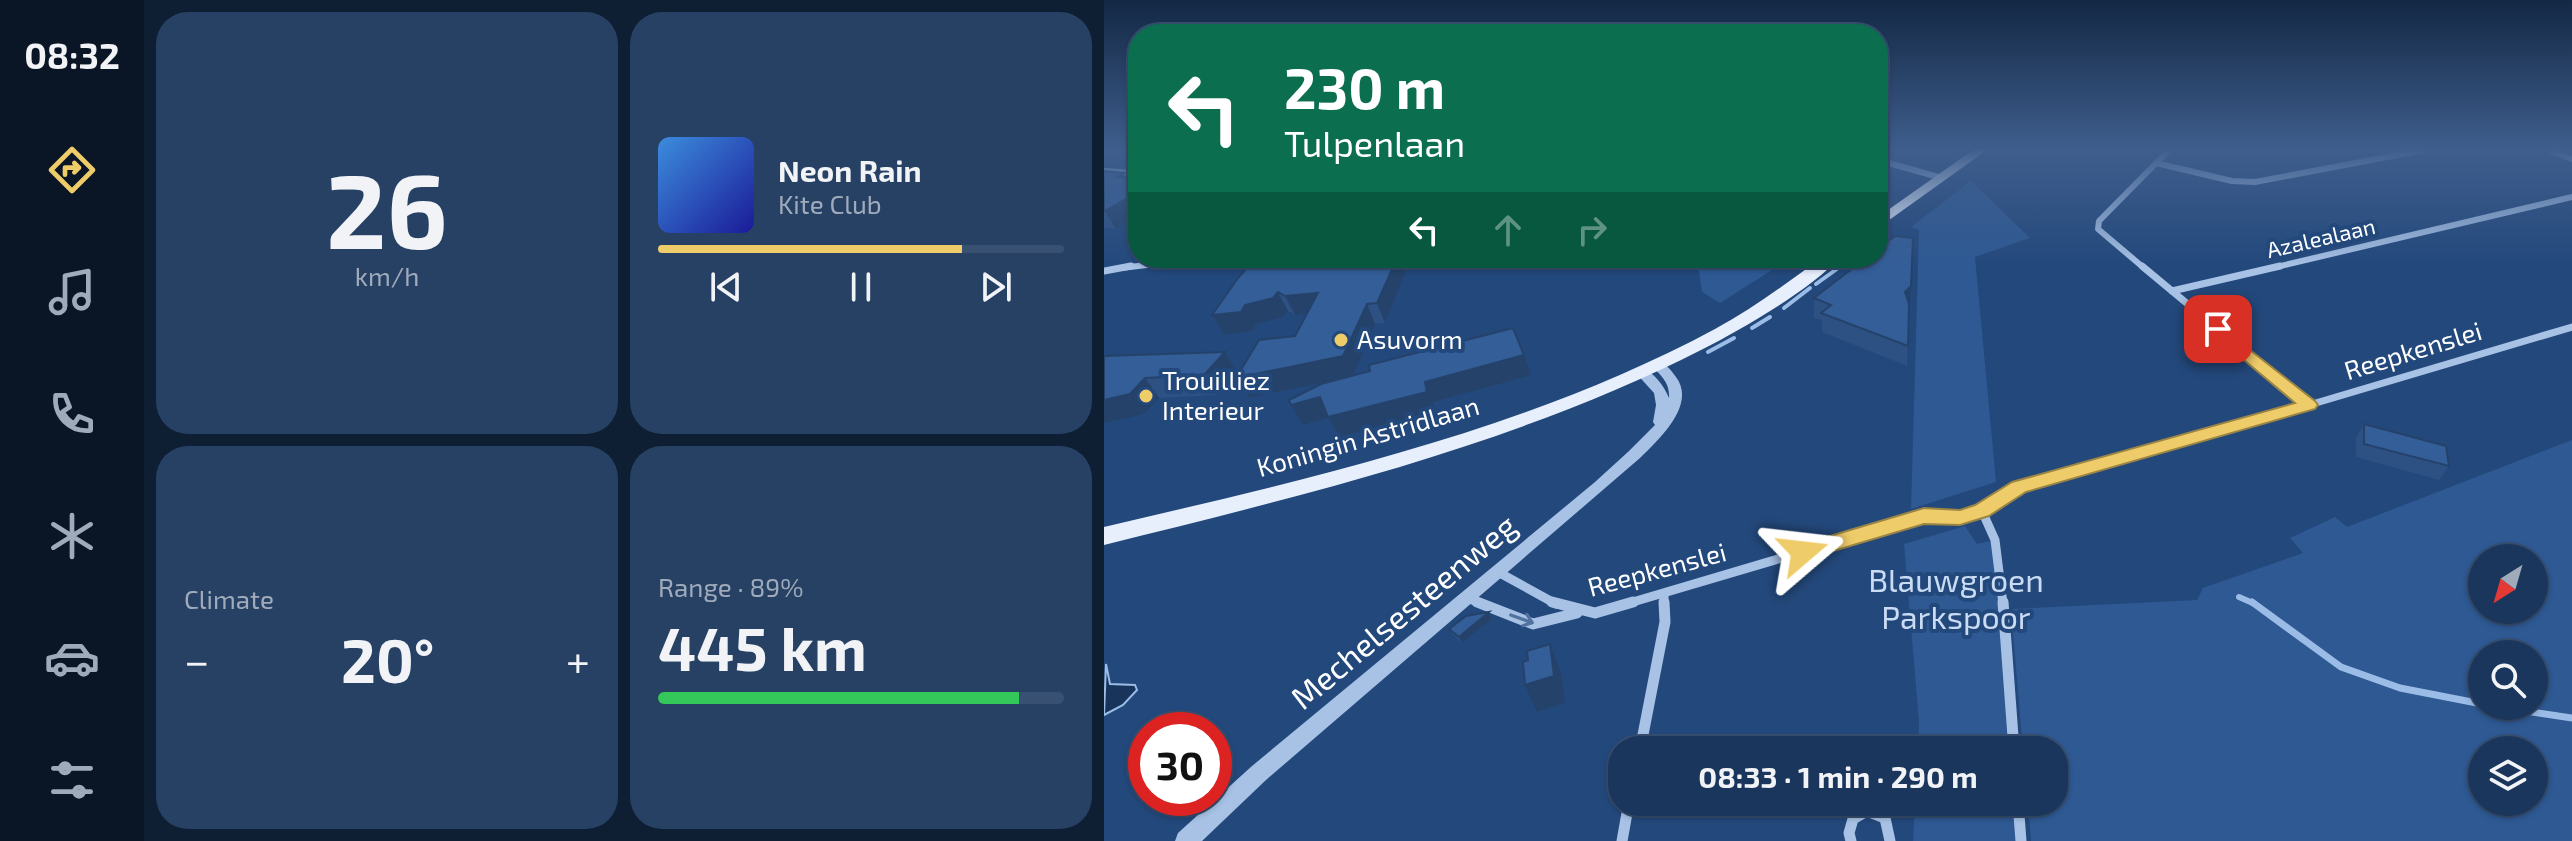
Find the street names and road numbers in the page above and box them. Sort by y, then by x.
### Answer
street label: Azalealaan [2264,212,2378,262]
street label: Reepkenslei [2340,314,2485,385]
street label: Koningin Astridlaan [1253,389,1482,482]
street label: Mechelsesteenweg [1282,505,1523,716]
street label: Reepkenslei [1584,535,1729,602]

